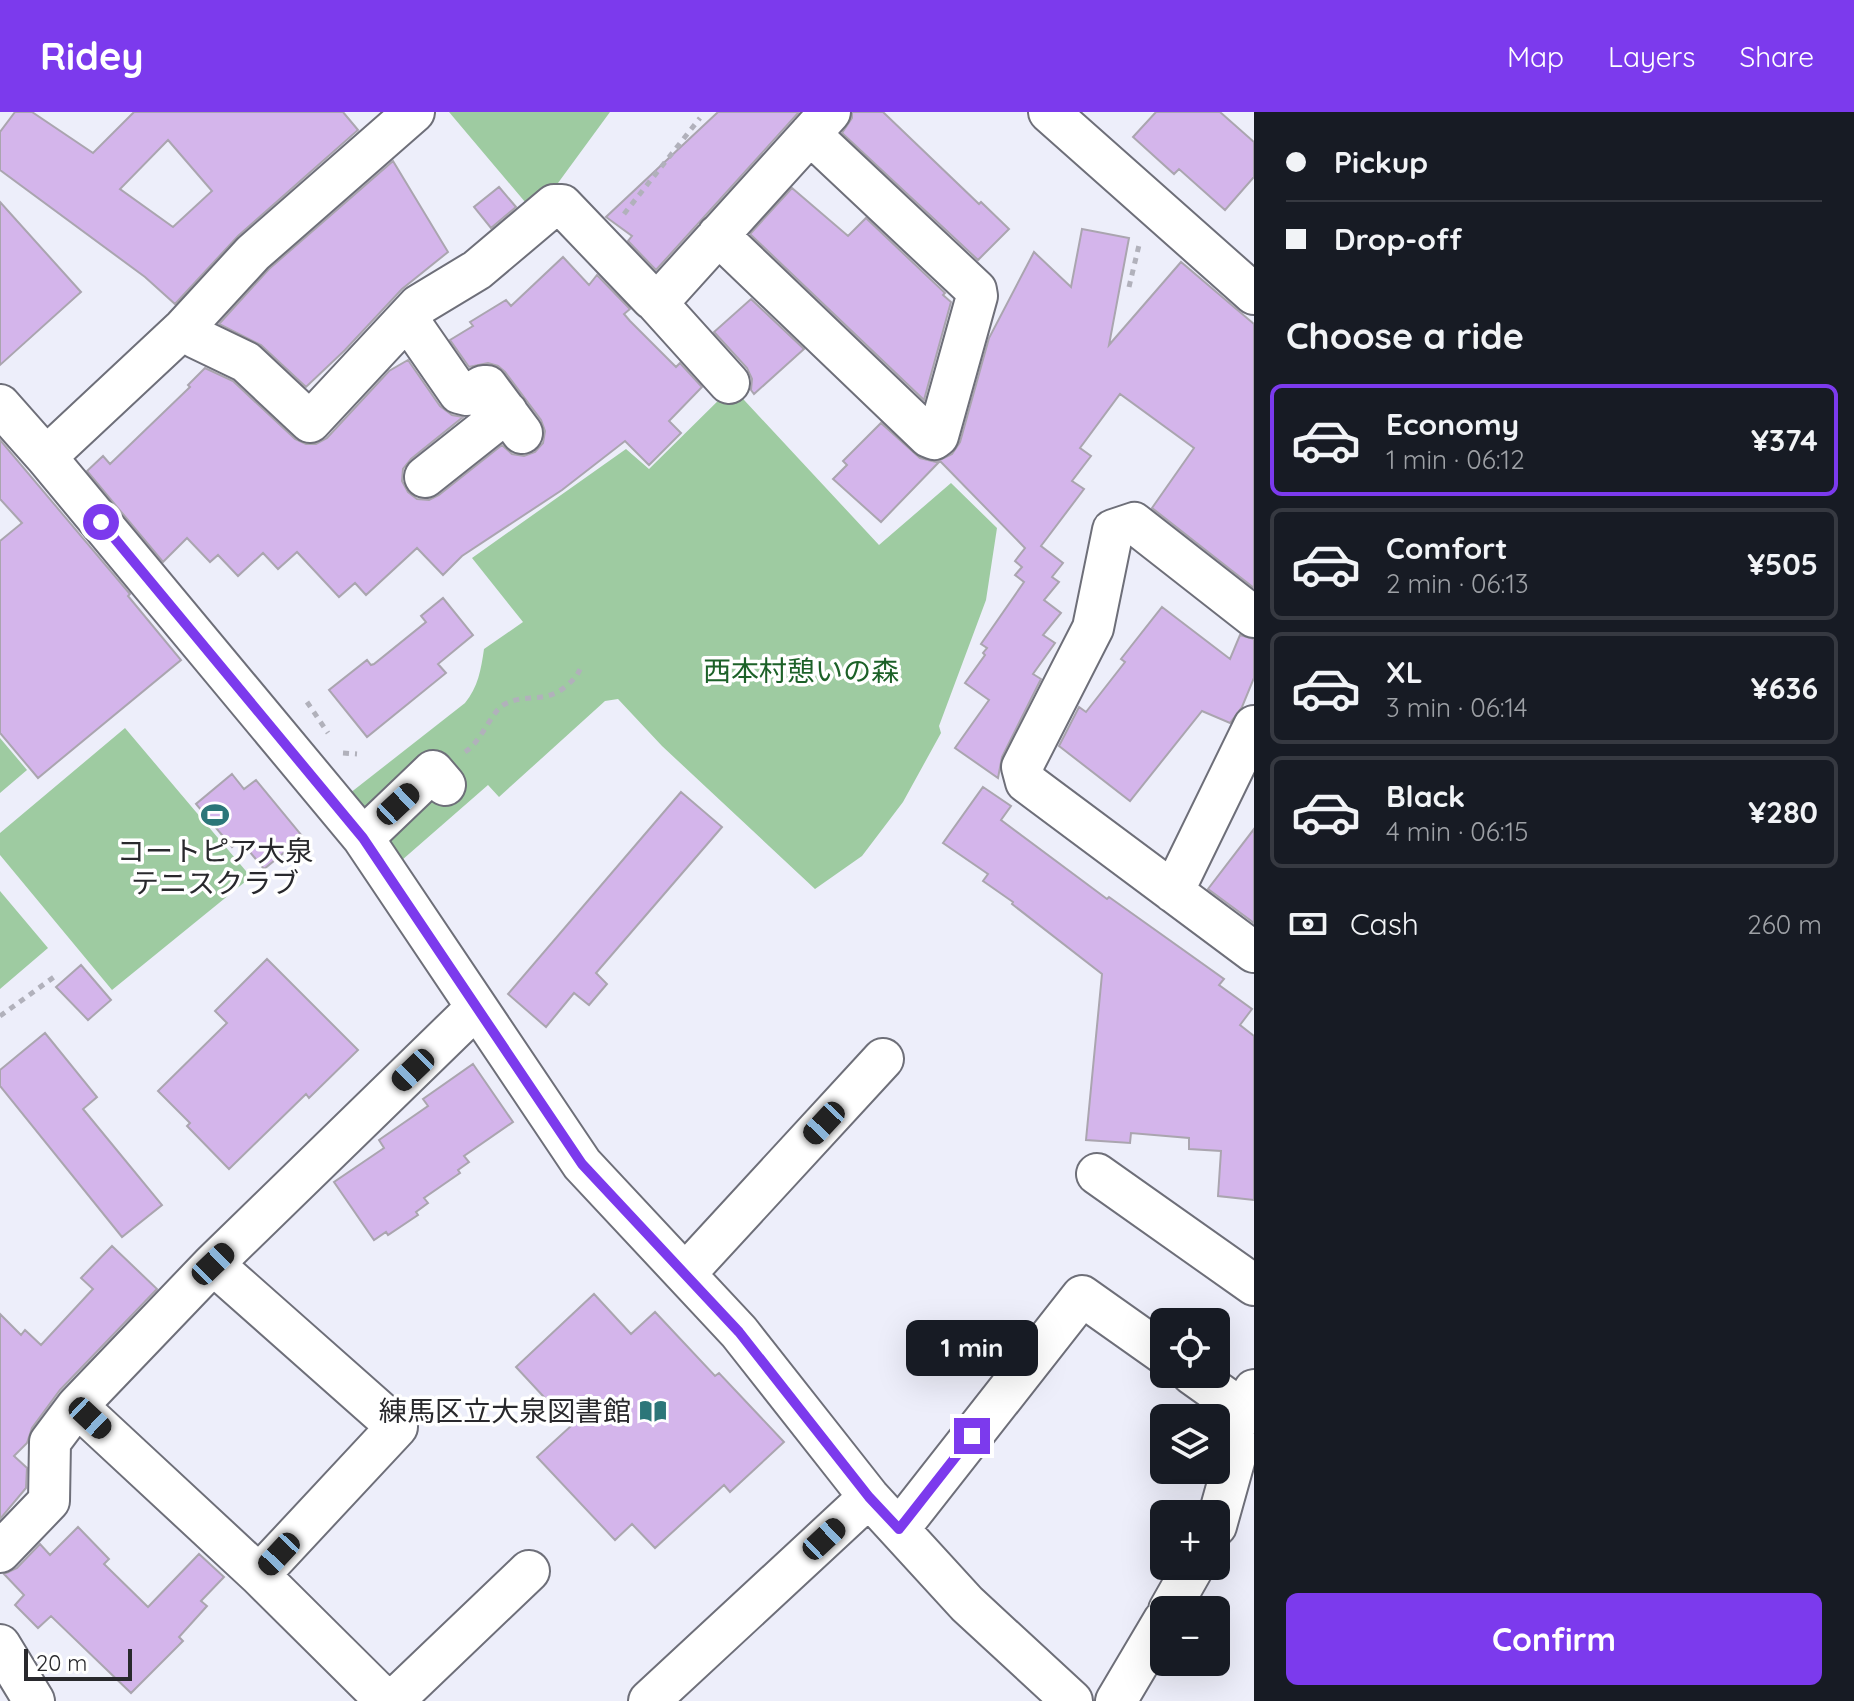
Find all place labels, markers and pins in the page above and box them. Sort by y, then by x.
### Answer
sports icon: コートピア大泉 テニスクラブ [200,800,230,830]
place label: コートピア大泉 テニスクラブ [117,833,313,900]
place label: 練馬区立大泉図書館 [379,1393,631,1428]
library icon: 練馬区立大泉図書館 [638,1396,668,1426]

